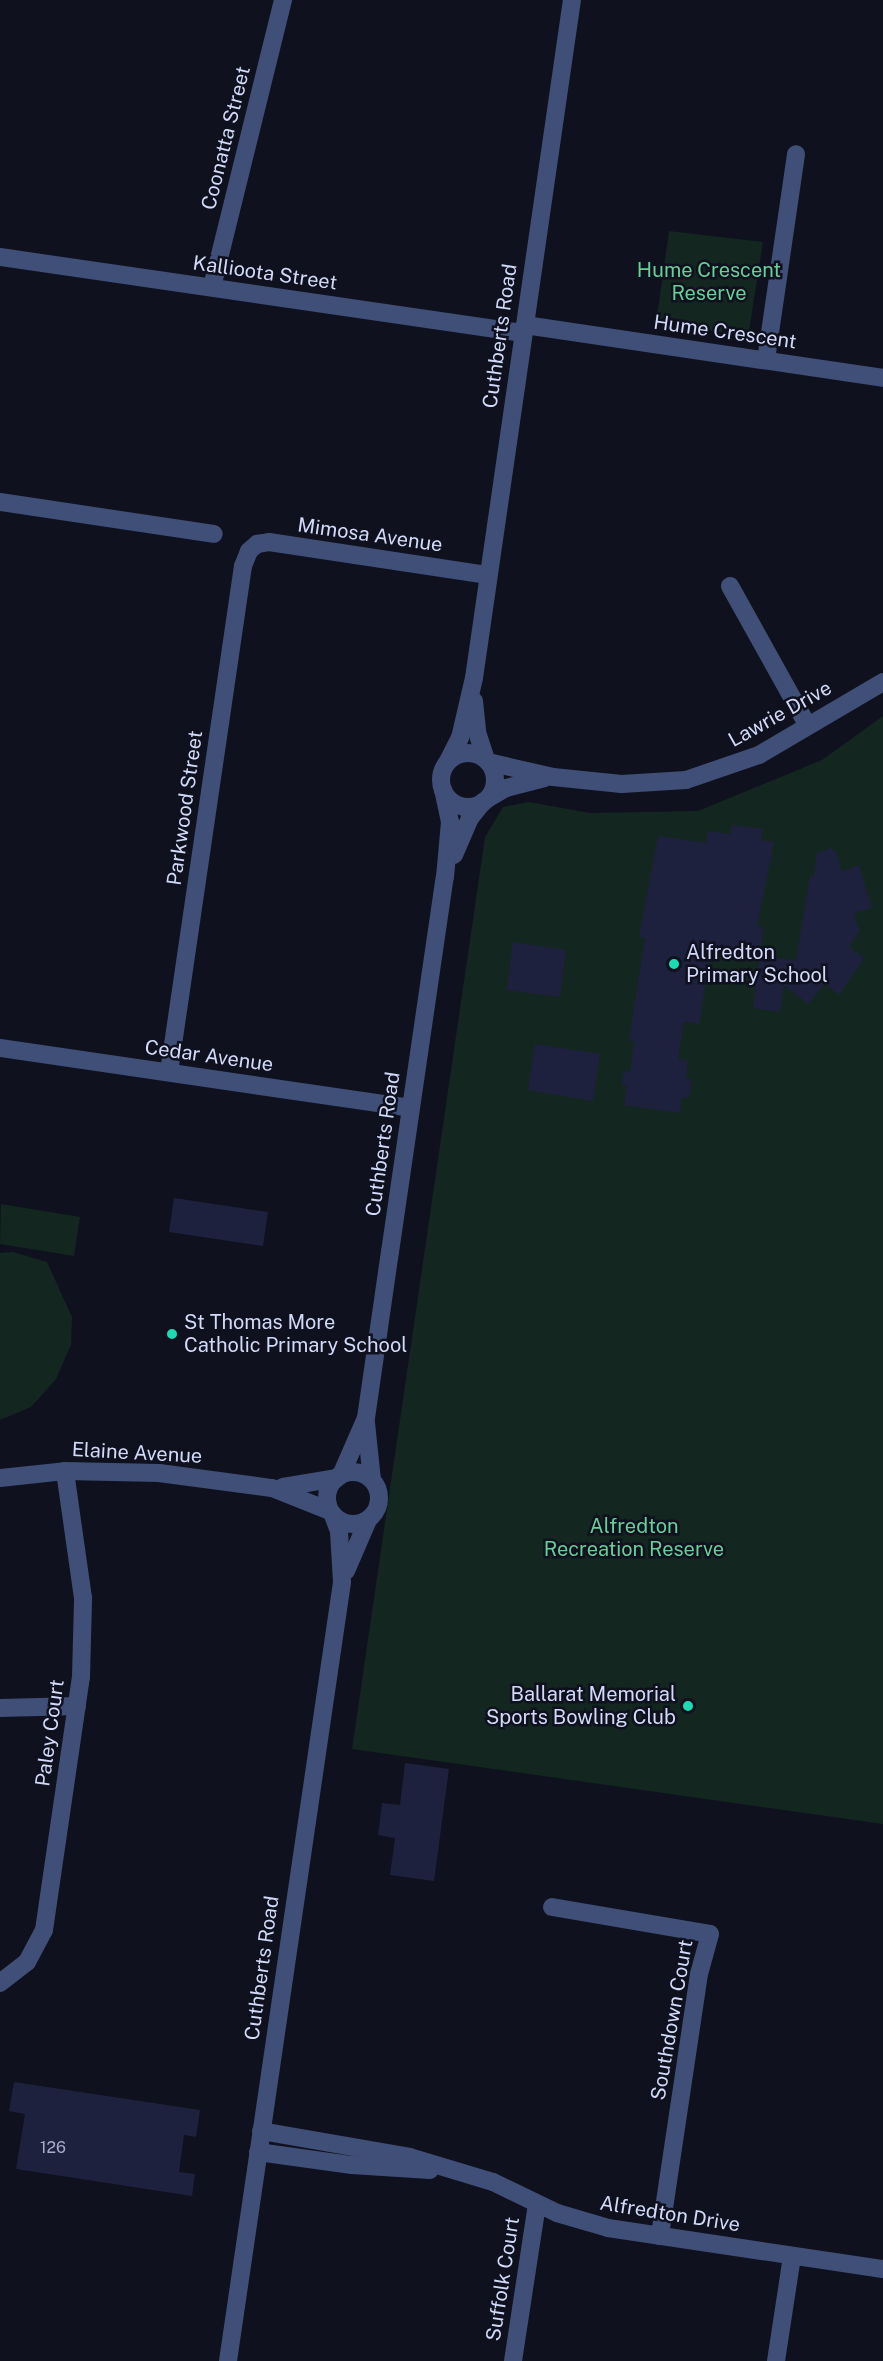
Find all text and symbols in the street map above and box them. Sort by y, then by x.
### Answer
street label: Coonatta Street [197,64,255,212]
street label: Kallioota Street [191,251,339,295]
park label: Hume Crescent Reserve [637,259,781,306]
street label: Cuthberts Road [478,262,522,410]
street label: Hume Crescent [652,310,798,354]
street label: Mimosa Avenue [296,513,444,557]
street label: Lawrie Drive [724,676,836,752]
street label: Parkwood Street [162,729,208,887]
place label: Alfredton Primary School [686,940,828,987]
marker: Alfredton Primary School [667,957,681,971]
street label: Cedar Avenue [143,1035,275,1077]
street label: Cuthberts Road [361,1070,405,1218]
place label: St Thomas More Catholic Primary School [184,1310,407,1357]
marker: St Thomas More Catholic Primary School [165,1327,179,1341]
street label: Elaine Avenue [71,1438,203,1468]
park label: Alfredton Recreation Reserve [544,1514,724,1561]
street label: Paley Court [31,1678,69,1788]
place label: Ballarat Memorial Sports Bowling Club [486,1682,676,1729]
marker: Ballarat Memorial Sports Bowling Club [681,1699,695,1713]
street label: Cuthberts Road [240,1894,284,2042]
street label: Southdown Court [646,1938,698,2102]
house number: 126 [40,2138,66,2158]
street label: Alfredton Drive [598,2191,742,2237]
street label: Suffolk Court [481,2215,525,2343]

